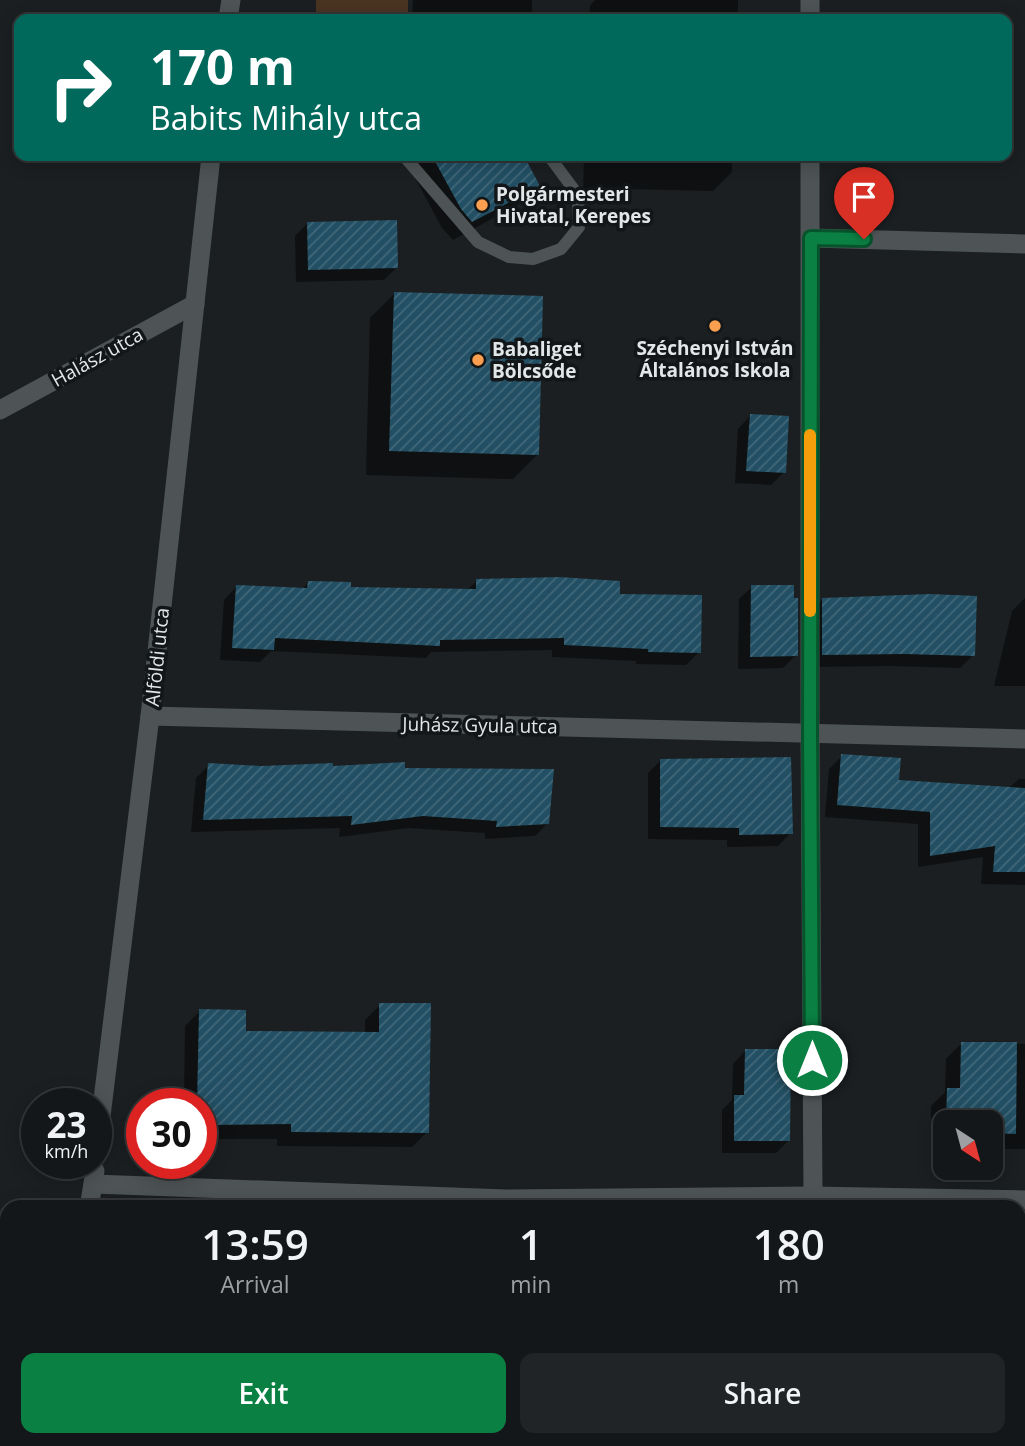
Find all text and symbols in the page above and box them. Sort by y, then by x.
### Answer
text: 170 m [150,33,295,99]
icon: right [35,42,126,133]
text: Babits Mihály utca [150,96,422,139]
pin [834,167,894,239]
icon: arrive [845,178,883,216]
place label: Polgármesteri Hivatal, Kerepes [496,181,651,229]
marker: Polgármesteri Hivatal, Kerepes [474,197,490,213]
marker: Széchenyi István Általános Iskola [707,318,723,334]
street label: Halász utca [47,321,147,393]
place label: Széchenyi István Általános Iskola [636,335,794,383]
place label: Babaliget Bölcsőde [492,336,582,384]
marker: Babaliget Bölcsőde [470,352,486,368]
street label: Alföldi utca [139,606,175,708]
street label: Juhász Gyula utca [400,711,558,739]
position arrow [775,1023,849,1097]
speed limit sign: 30 [126,1088,217,1179]
text: 23 [46,1101,87,1148]
north arrow [933,1110,1003,1180]
map controls [933,1110,1003,1180]
text: km/h [45,1139,88,1163]
text: 13:59 [201,1215,309,1272]
text: 1 [519,1215,543,1272]
text: 180 [753,1215,825,1272]
text: Arrival [220,1268,290,1300]
text: min [510,1268,551,1300]
text: m [778,1268,799,1300]
button: Exit [21,1353,506,1433]
button: Share [520,1353,1005,1433]

